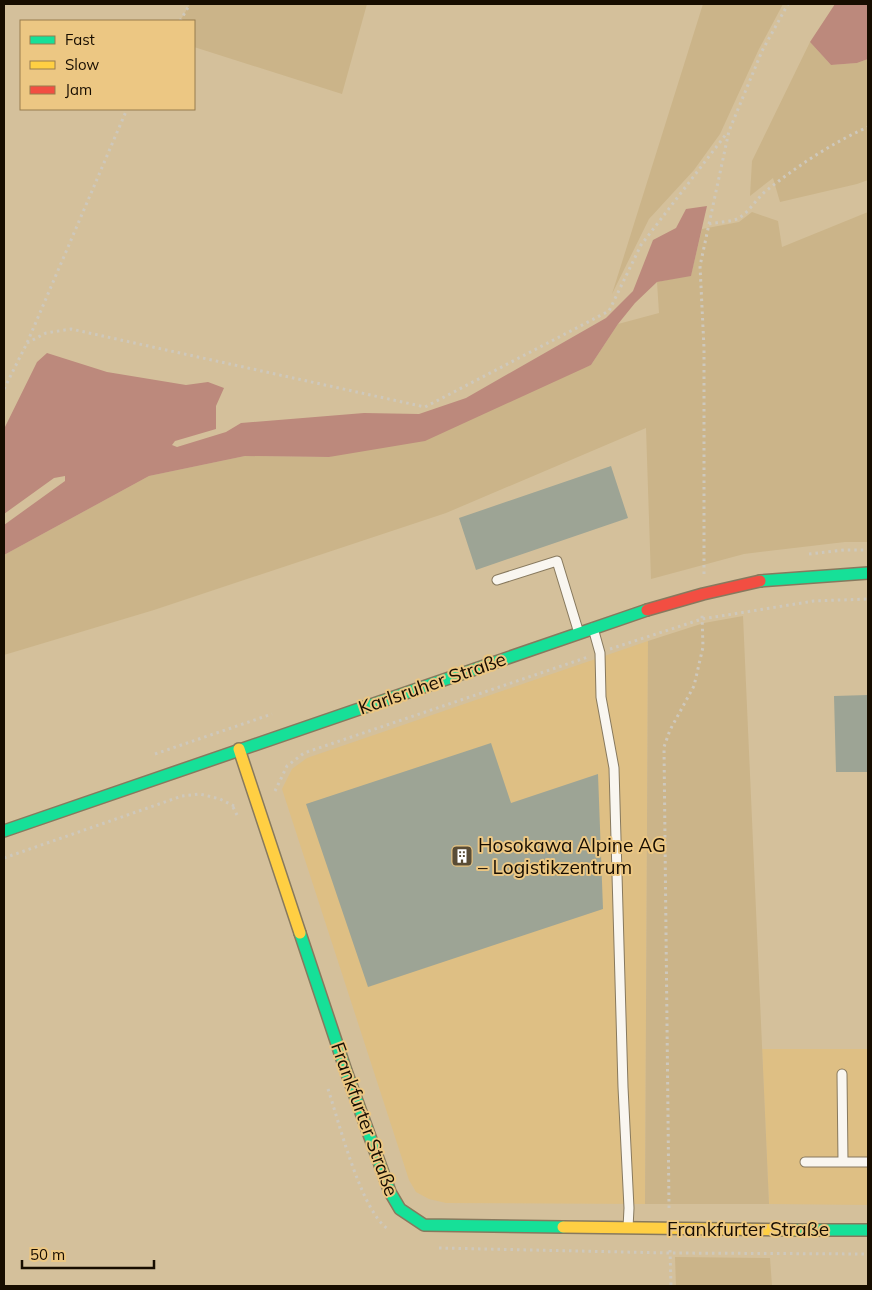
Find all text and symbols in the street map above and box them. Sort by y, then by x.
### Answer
legend [20,20,195,110]
text: Fast [65,30,95,49]
text: Slow [65,55,99,74]
text: Jam [65,80,92,99]
street label: Karlsruher Straße [355,647,509,719]
place label: Hosokawa Alpine AG – Logistikzentrum [478,833,666,879]
building icon: Hosokawa Alpine AG – Logistikzentrum [450,844,474,868]
street label: Frankfurter Straße [326,1039,404,1199]
street label: Frankfurter Straße [667,1217,829,1241]
scale bar [22,1238,155,1270]
text: 50 m [30,1245,65,1264]

